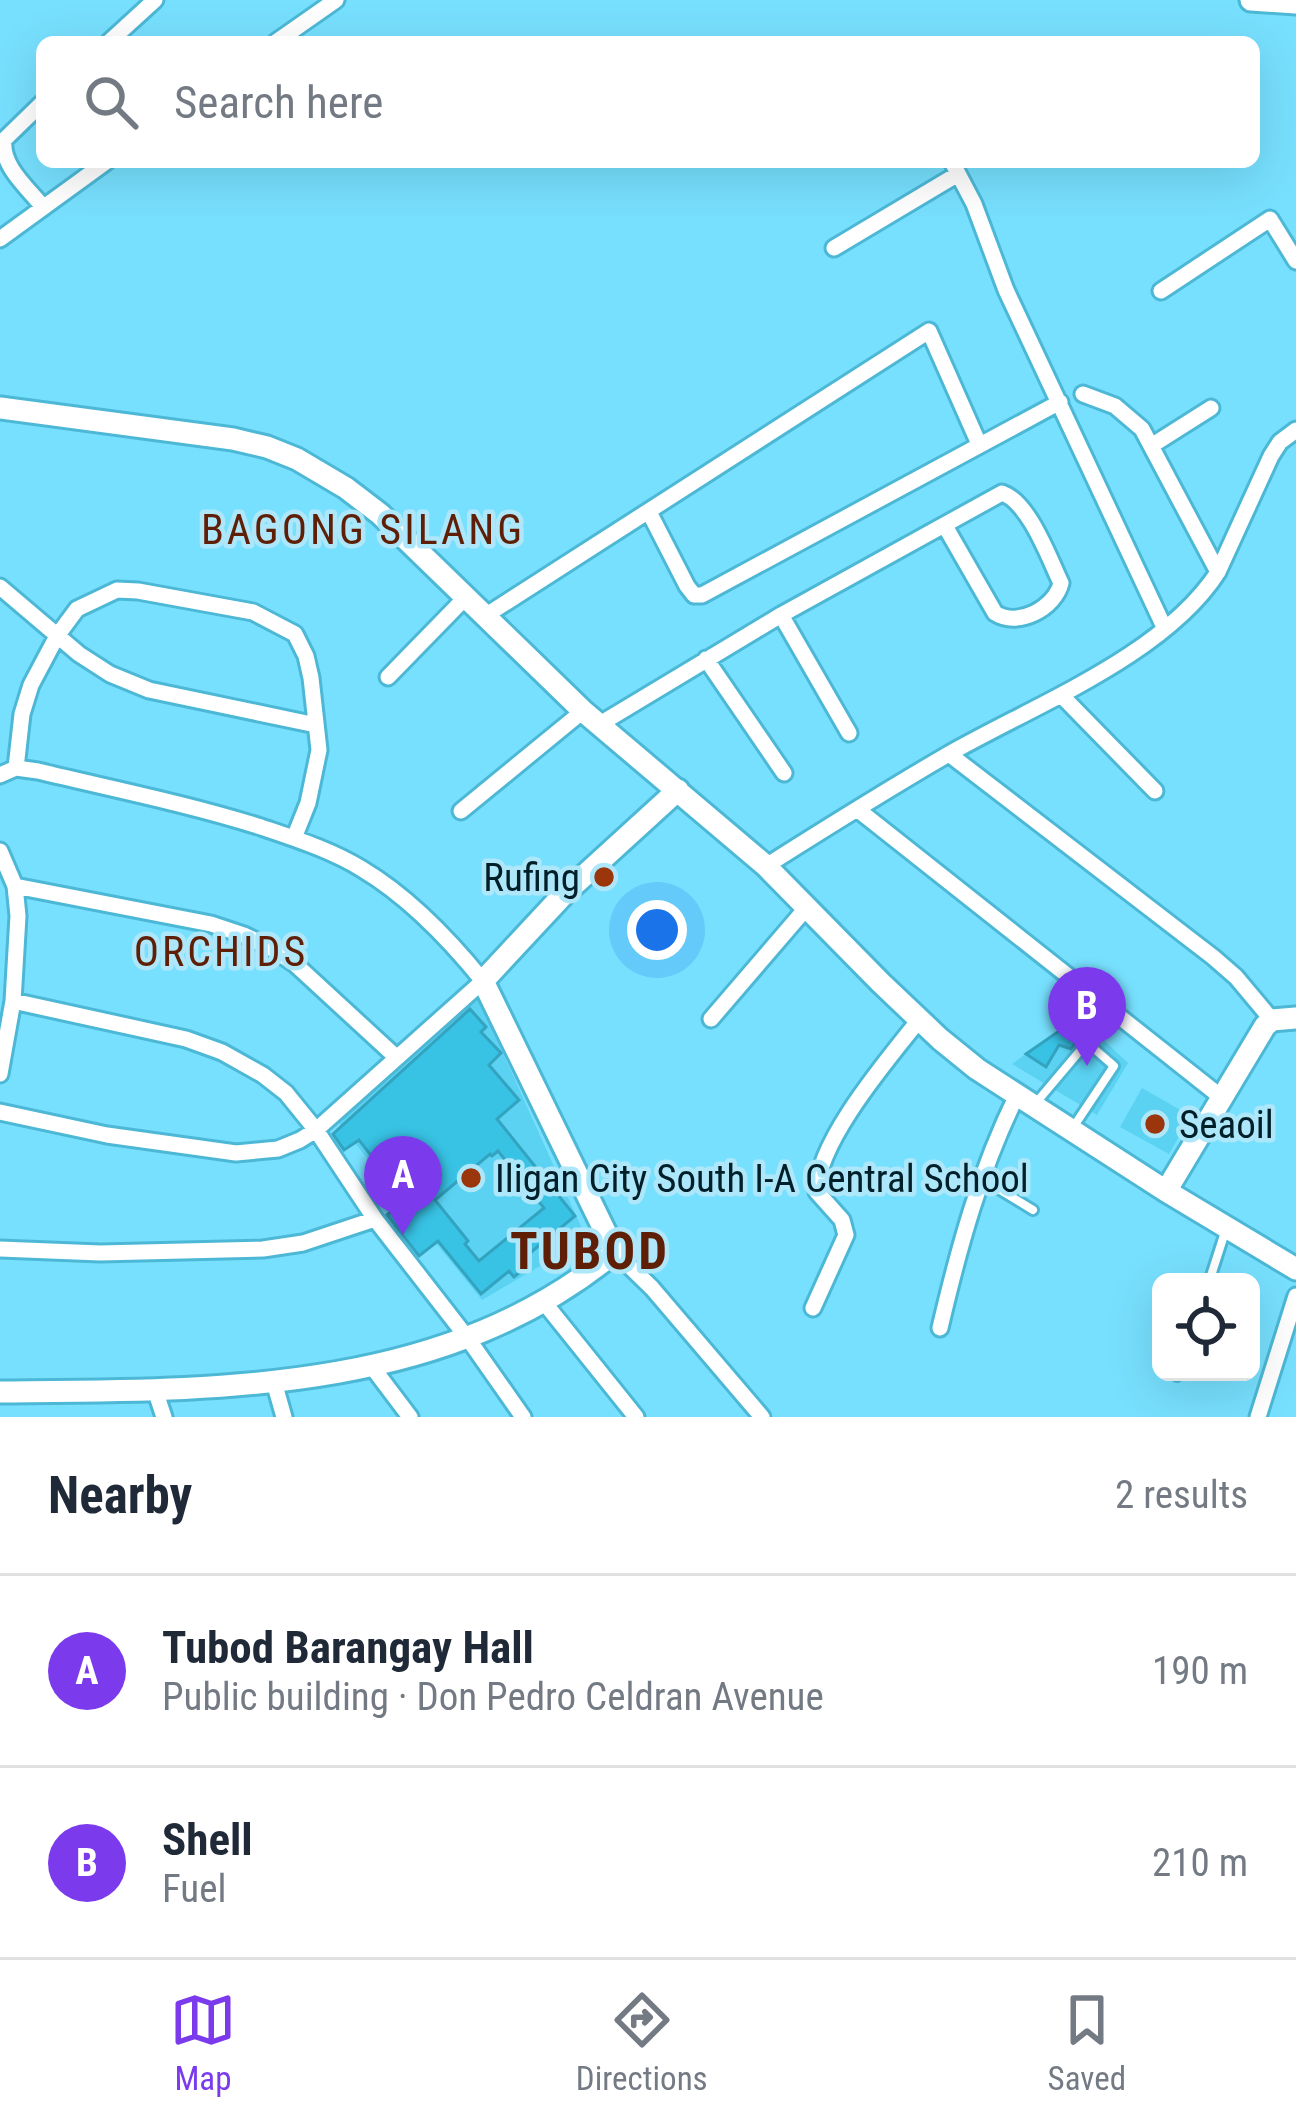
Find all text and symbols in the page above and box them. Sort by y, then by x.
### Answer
search box [36,36,1260,168]
icon: search [78,69,144,135]
text: Search here [174,76,383,129]
district label: BAGONG SILANG [201,505,525,554]
place label: Rufing [483,855,580,901]
marker: Rufing [591,864,617,890]
your location [627,900,687,960]
district label: ORCHIDS [134,927,308,976]
pin: B [1048,967,1126,1066]
place label: Seaoil [1179,1102,1274,1148]
marker: Seaoil [1142,1111,1168,1137]
pin: A [364,1136,442,1235]
place label: Iligan City South I-A Central School [495,1156,1029,1202]
marker: Iligan City South I-A Central School [458,1165,484,1191]
district label: TUBOD [510,1222,670,1281]
map controls [1152,1273,1260,1381]
button: locate [1152,1273,1260,1381]
text: Nearby [48,1466,192,1525]
text: 2 results [1115,1472,1248,1518]
text: Tubod Barangay Hall [162,1621,534,1674]
text: A [75,1648,99,1694]
text: 190 m [1152,1648,1248,1694]
text: Public building · Don Pedro Celdran Avenue [162,1674,824,1720]
text: Shell [162,1813,253,1866]
text: B [76,1840,98,1886]
text: 210 m [1152,1840,1248,1886]
text: Fuel [162,1866,226,1912]
tab: Map [170,1987,236,2098]
tab: Directions [576,1987,708,2098]
tab: Saved [1048,1987,1126,2098]

